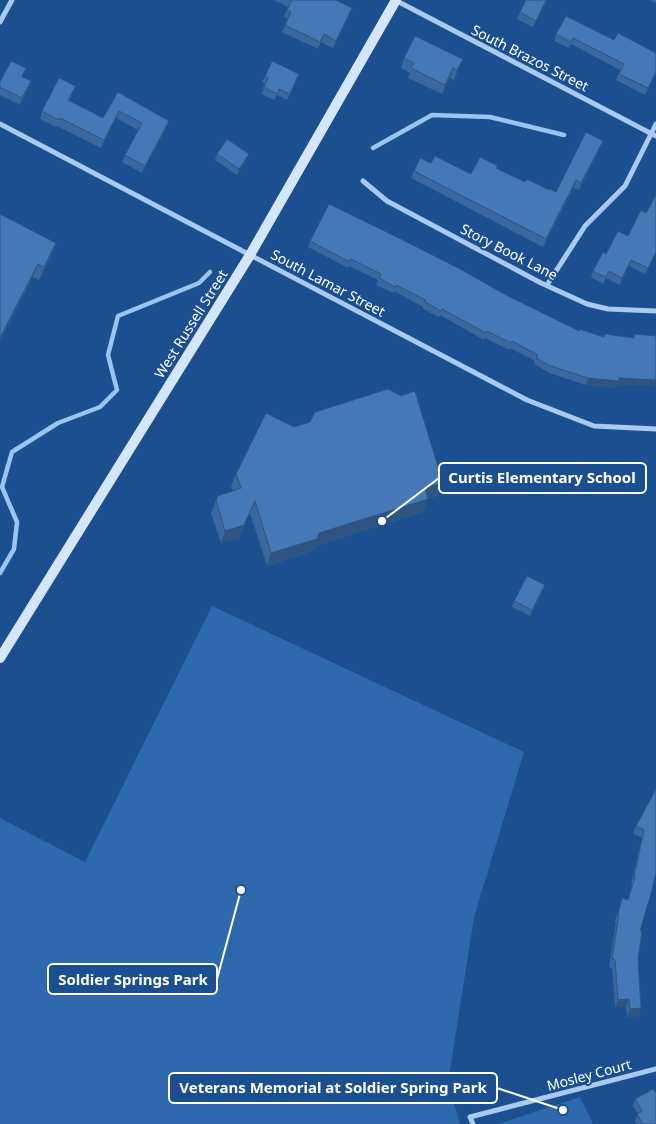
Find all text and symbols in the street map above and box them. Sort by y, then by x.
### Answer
street label: South Brazos Street [468,20,592,95]
street label: Story Book Lane [457,219,561,284]
street label: South Lamar Street [268,244,389,321]
street label: West Russell Street [149,266,232,382]
callout: Curtis Elementary School [439,463,646,493]
text: Curtis Elementary School [448,467,636,487]
callout: Soldier Springs Park [48,964,217,994]
text: Soldier Springs Park [58,969,208,989]
street label: Mosley Court [545,1054,633,1095]
callout: Veterans Memorial at Soldier Spring Park [169,1073,497,1103]
text: Veterans Memorial at Soldier Spring Park [179,1077,487,1097]

